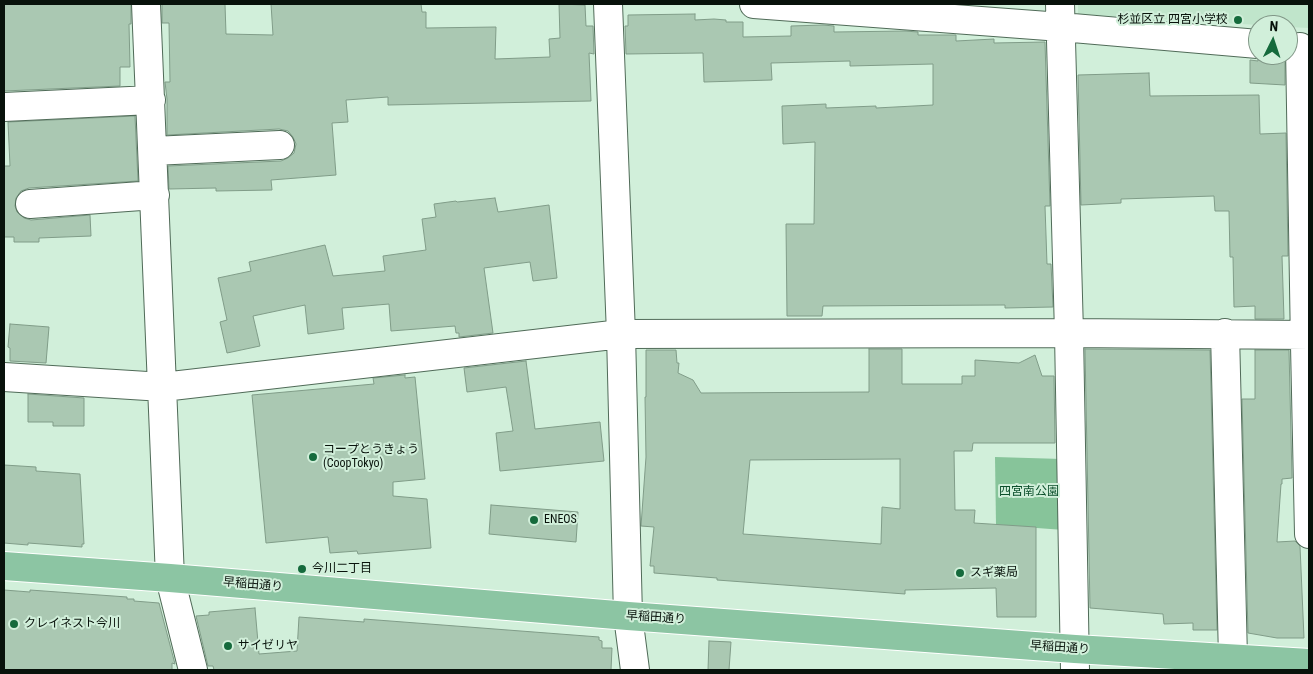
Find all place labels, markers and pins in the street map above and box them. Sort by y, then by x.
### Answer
place label: 杉並区立 四宮小学校 [1117,13,1228,27]
marker: 杉並区立 四宮小学校 [1232,14,1244,26]
place label: コープとうきょう (CoopTokyo) [323,443,419,471]
marker: コープとうきょう (CoopTokyo) [307,451,319,463]
place label: ENEOS [544,513,577,527]
marker: ENEOS [528,514,540,526]
place label: 今川二丁目 [312,562,372,576]
marker: 今川二丁目 [296,563,308,575]
place label: スギ薬局 [970,566,1018,580]
marker: スギ薬局 [954,567,966,579]
place label: クレイネスト今川 [24,617,120,631]
marker: クレイネスト今川 [8,618,20,630]
place label: サイゼリヤ [238,639,298,653]
marker: サイゼリヤ [222,640,234,652]

